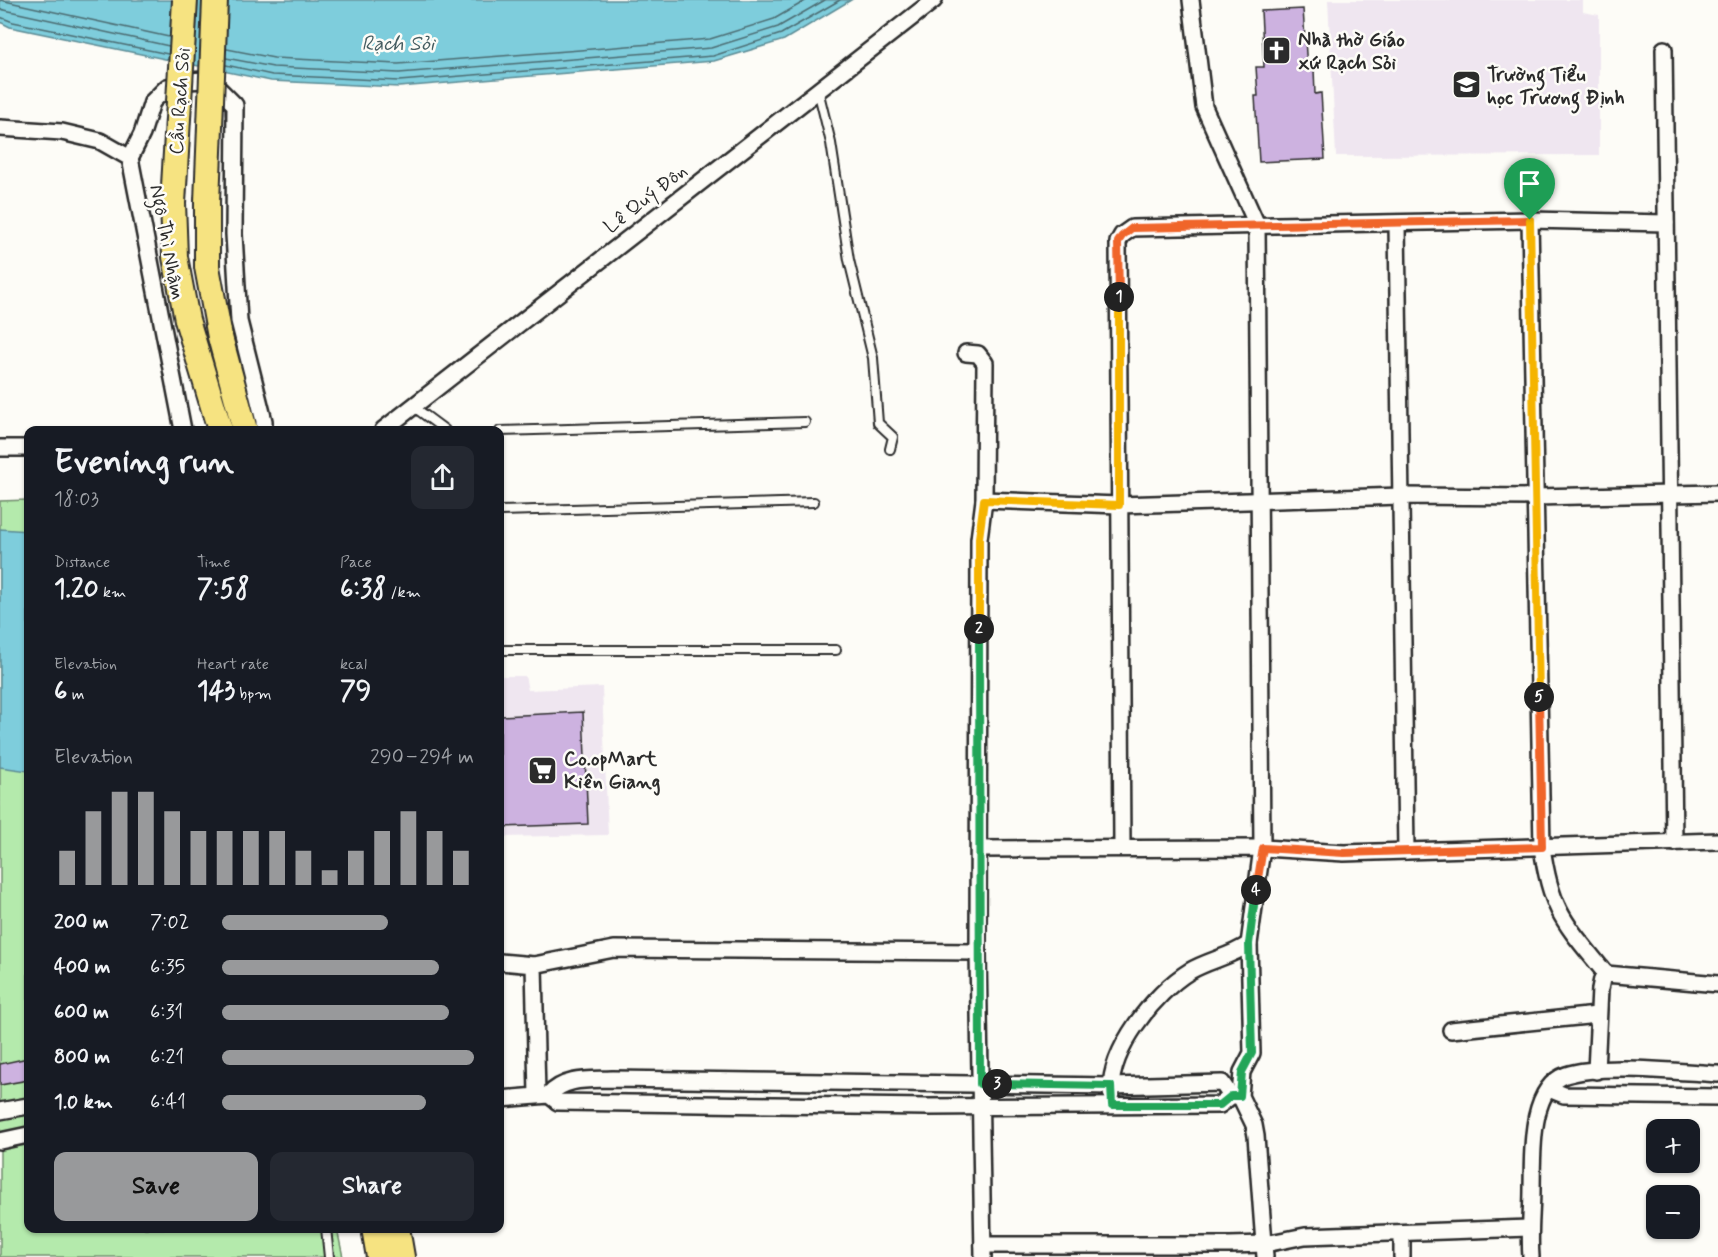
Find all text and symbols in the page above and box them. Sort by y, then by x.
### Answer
place label: Nhà thờ Giáo xứ Rạch Sỏi [1298,27,1405,77]
water label: Rạch Sỏi [361,30,437,58]
church icon: Nhà thờ Giáo xứ Rạch Sỏi [1261,34,1293,66]
street label: Cầu Rạch Sỏi [163,47,198,156]
place label: Trường Tiểu học Trương Định [1487,62,1625,114]
school or university icon: Trường Tiểu học Trương Định [1450,69,1482,101]
street label: Lê Quý Đôn [599,158,693,240]
pin [1504,158,1555,220]
icon: arrive [1513,167,1546,200]
street label: Ngô Thì Nhậm [140,182,191,303]
pin: 1 [1104,282,1134,312]
text: 1 [1115,286,1123,307]
text: Evening run [54,441,234,485]
button: share [411,446,474,509]
text: 18:03 [54,486,99,513]
text: Distance [54,552,110,573]
text: Time [197,552,231,573]
text: Pace [340,552,372,573]
text: 1.20 [54,573,99,607]
text: 7:58 [197,573,250,607]
text: 6:38 [340,573,386,607]
text: km [99,582,126,603]
text: /km [386,582,421,603]
pin: 2 [964,614,994,644]
text: 2 [975,618,983,639]
text: Elevation [54,654,117,675]
text: Heart rate [197,654,269,675]
text: kcal [340,654,367,675]
text: 6 [54,675,67,709]
text: 143 [197,675,235,709]
text: 79 [340,675,371,709]
pin: 5 [1524,682,1554,712]
text: m [67,684,84,705]
text: bpm [235,684,272,705]
text: 5 [1534,686,1544,707]
text: Elevation [54,744,133,771]
text: 290–294 m [370,744,474,771]
place label: Co.opMart Kiên Giang [564,746,661,796]
supermarket icon: Co.opMart Kiên Giang [527,754,559,786]
pin: 4 [1241,875,1271,905]
text: 4 [1251,879,1261,900]
text: 200 m [54,909,109,936]
text: 7:02 [150,909,189,936]
text: 400 m [54,954,110,981]
text: 6:35 [150,954,185,981]
text: 600 m [54,999,109,1026]
text: 6:31 [150,999,183,1026]
text: 800 m [54,1044,110,1071]
text: 6:21 [150,1044,184,1071]
pin: 3 [982,1069,1012,1099]
text: 3 [993,1073,1001,1094]
text: 1.0 km [54,1089,113,1116]
text: 6:41 [150,1089,186,1116]
map controls [1646,1119,1700,1239]
button: + [1646,1119,1700,1173]
button: Save [54,1152,258,1221]
button: Share [270,1152,474,1221]
button: − [1646,1185,1700,1239]

